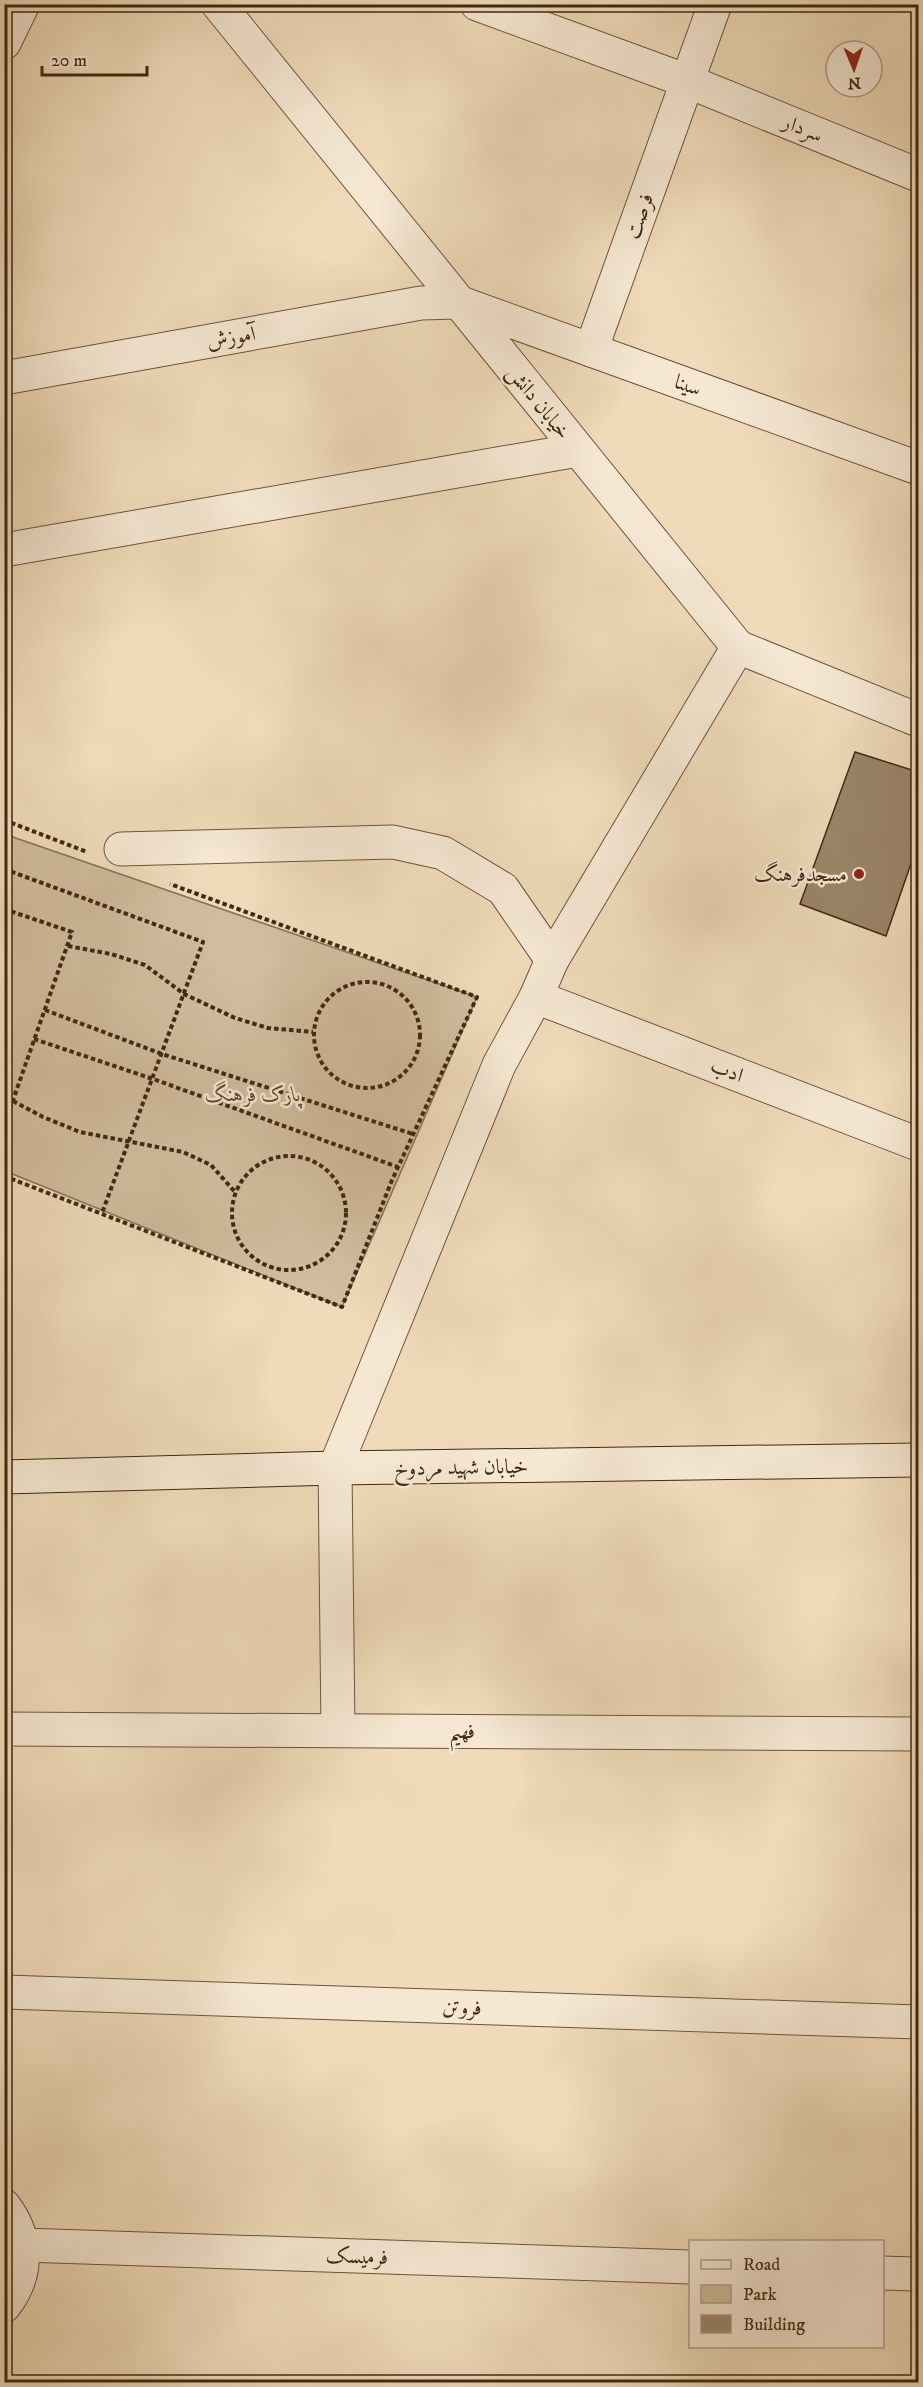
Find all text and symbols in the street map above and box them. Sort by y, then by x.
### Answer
scale bar [42,39,147,77]
north arrow [824,39,884,99]
text: 20 m [51,50,87,72]
text: N [848,73,861,93]
street label: سردار [777,108,827,149]
street label: فرصت [620,190,660,243]
street label: آموزش [205,320,260,355]
street label: خیابان دانش [500,360,576,445]
street label: سینا [671,369,705,403]
place label: مسجدفرهنگ [754,861,847,888]
marker: مسجدفرهنگ [852,867,866,881]
street label: ادب [706,1053,747,1089]
park label: پارک فرهنگ [205,1081,303,1109]
street label: خیابان شهید مردوخ [394,1454,528,1487]
street label: فهیم [449,1719,475,1752]
street label: فروتن [442,1994,482,2022]
legend [689,2240,884,2348]
street label: فرمیسک [325,2243,389,2271]
text: Road [743,2254,780,2276]
text: Park [743,2284,777,2306]
text: Building [743,2314,805,2336]

